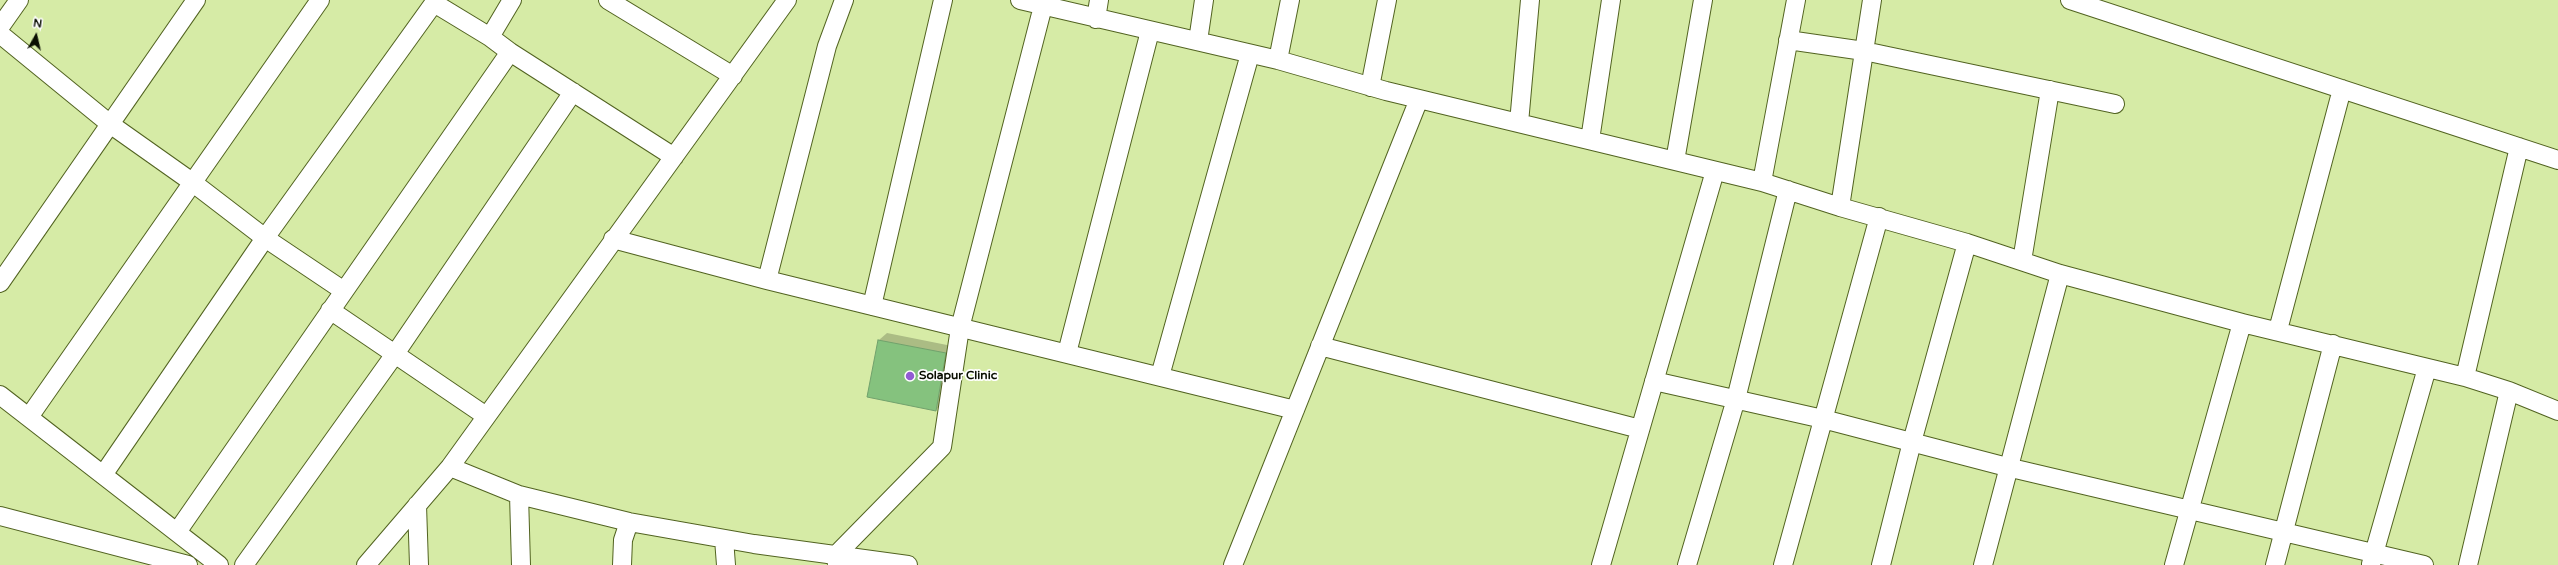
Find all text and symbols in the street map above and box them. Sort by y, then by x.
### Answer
north arrow [16,16,56,56]
text: N [32,17,43,31]
place label: Solapur Clinic [919,369,997,383]
marker: Solapur Clinic [904,370,916,382]

